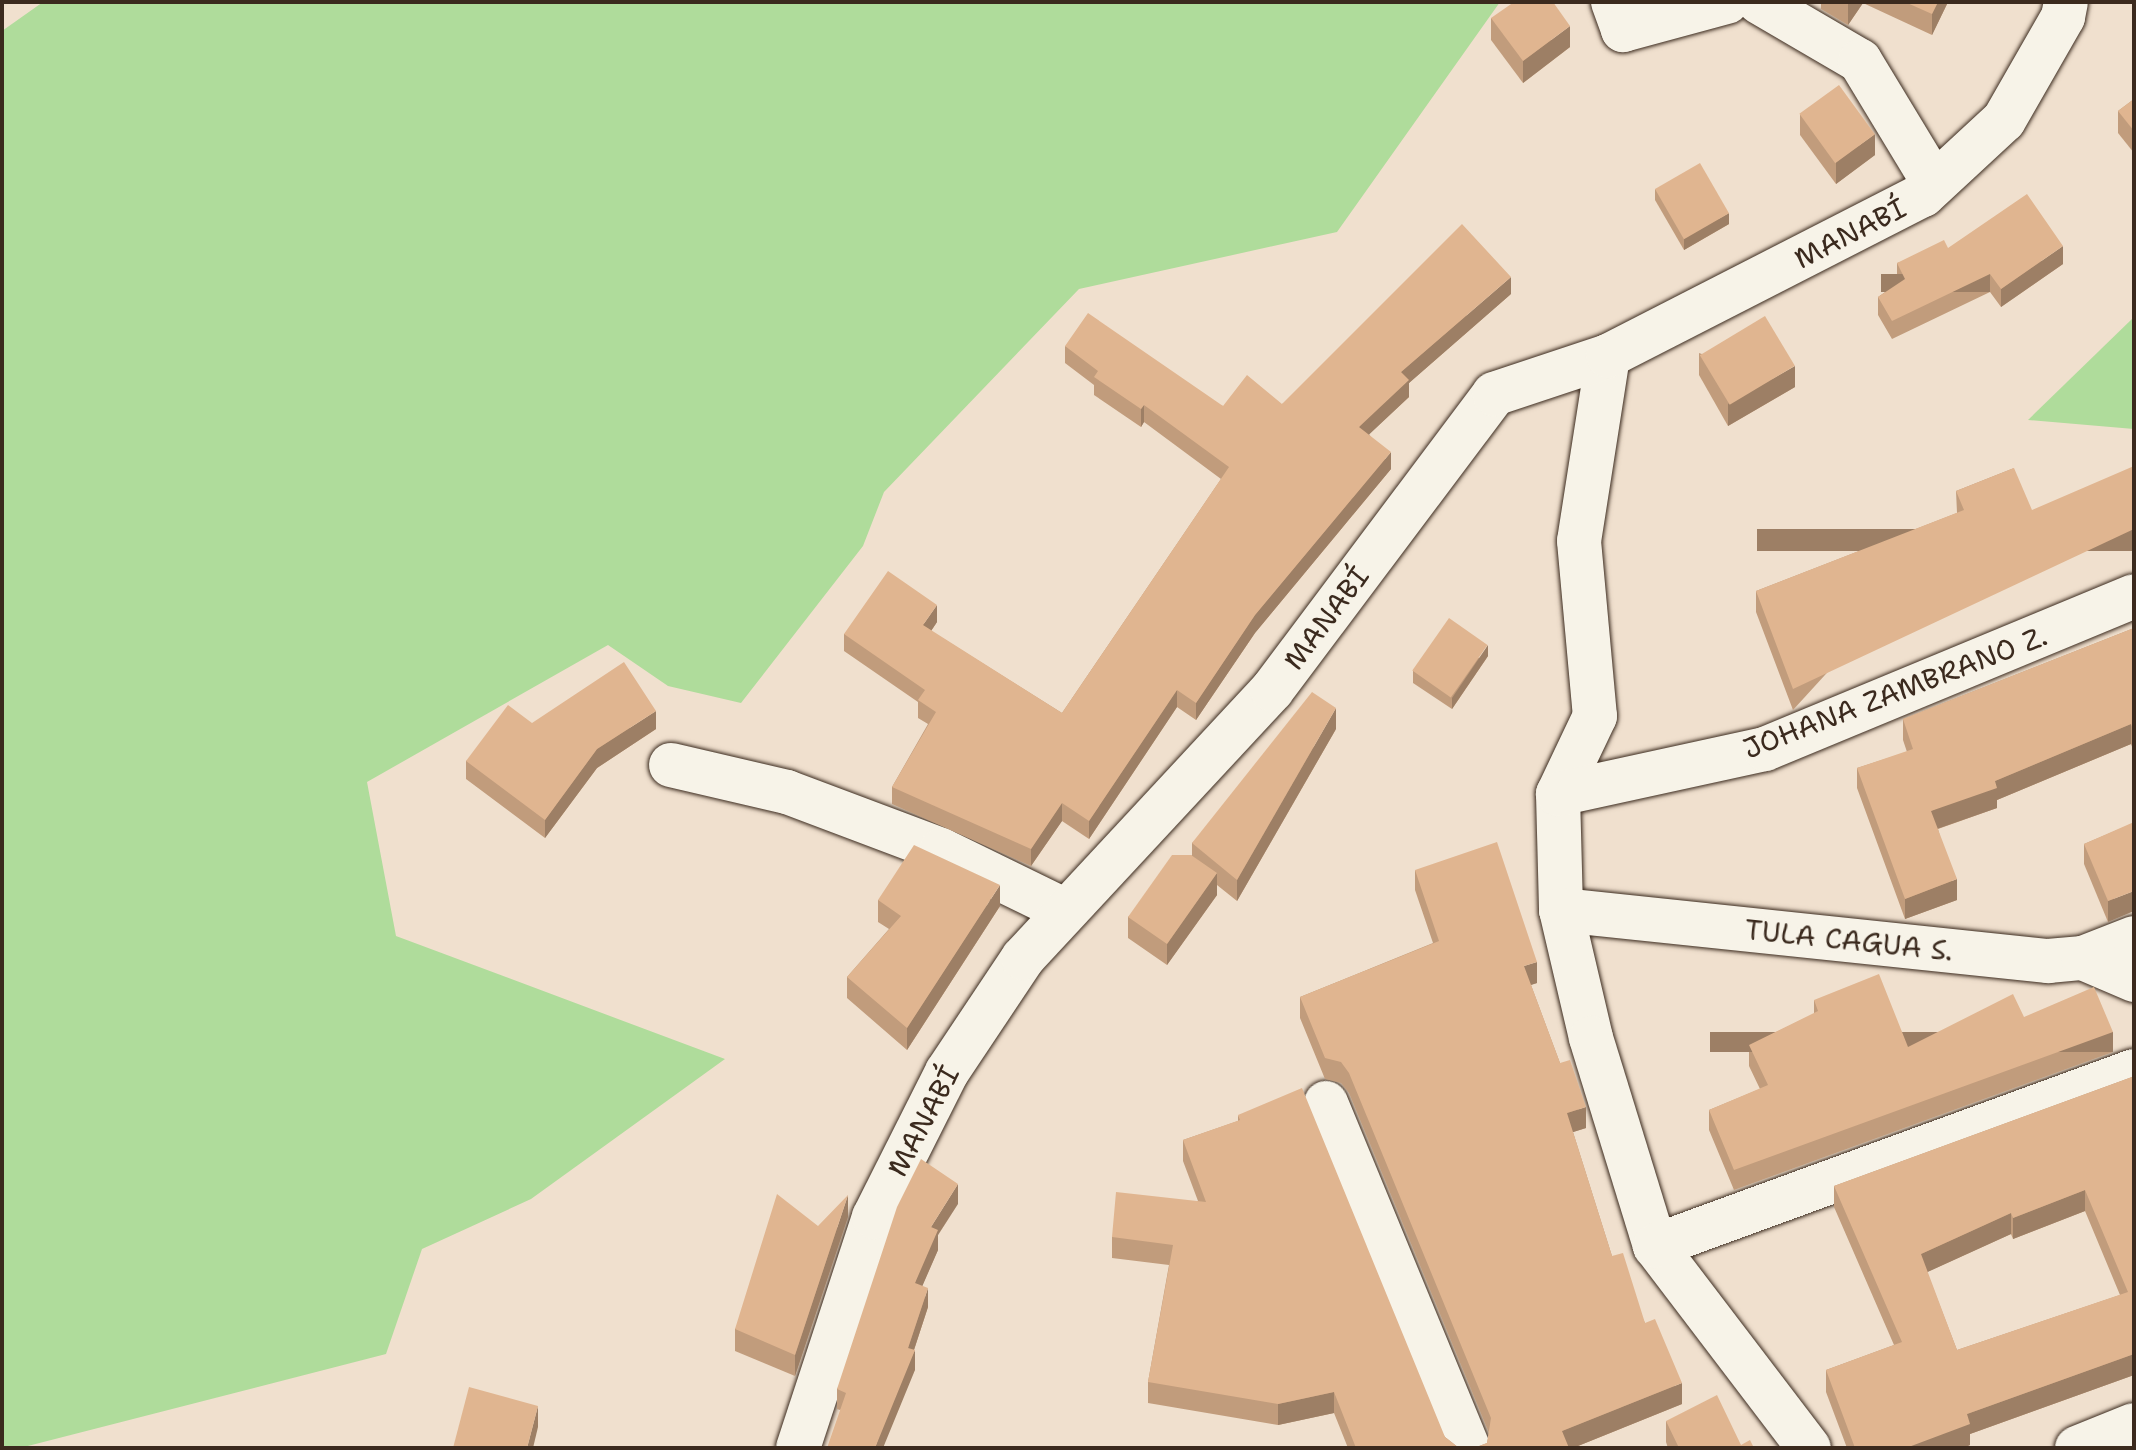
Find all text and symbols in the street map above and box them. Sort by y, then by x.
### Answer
street label: MANABÍ [1789,191,1911,275]
street label: MANABÍ [1276,560,1376,676]
street label: JOHANA ZAMBRANO Z. [1738,619,2052,765]
street label: TULA CAGUA S. [1743,912,1955,968]
street label: MANABÍ [880,1060,966,1182]

